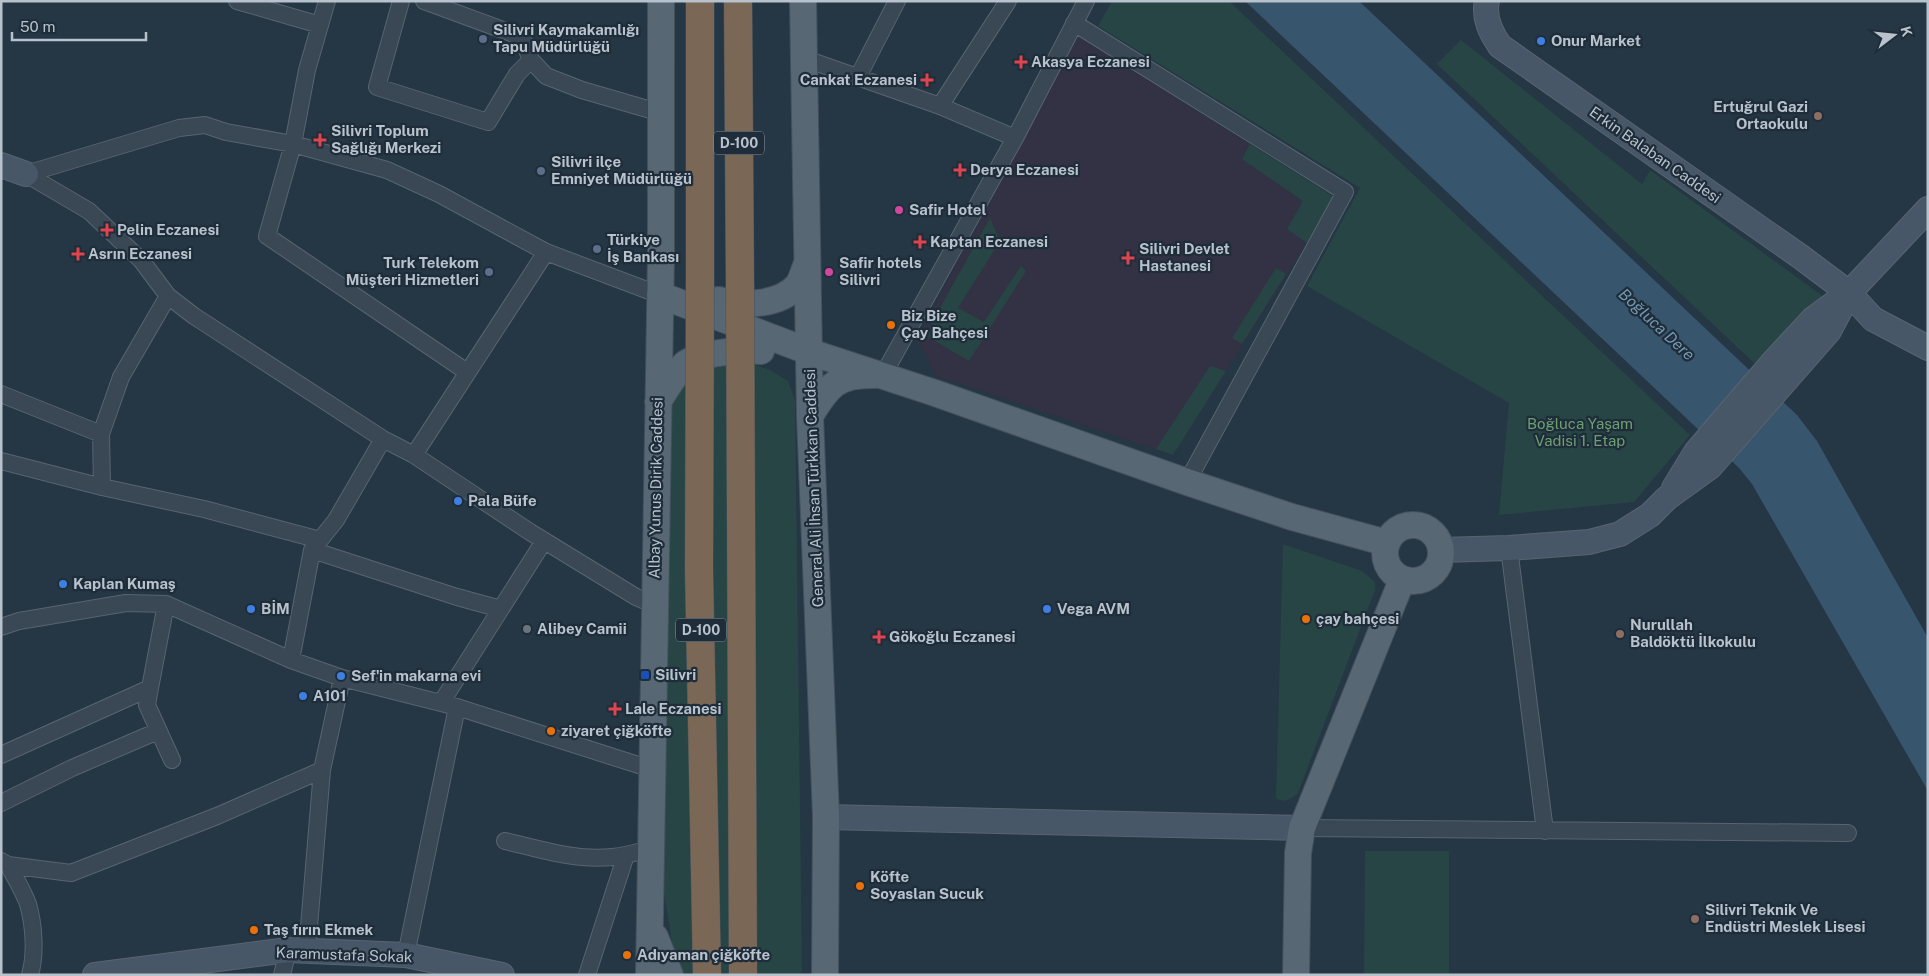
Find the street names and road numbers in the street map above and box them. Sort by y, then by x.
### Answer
street label: Erkin Balaban Caddesi [1586,103,1724,206]
road number: D-100 [714,132,764,154]
street label: General Ali İhsan Türkkan Caddesi [800,369,826,607]
street label: Albay Yunus Dirik Caddesi [645,397,666,579]
road number: D-100 [676,618,726,642]
street label: Karamustafa Sokak [275,944,413,965]

